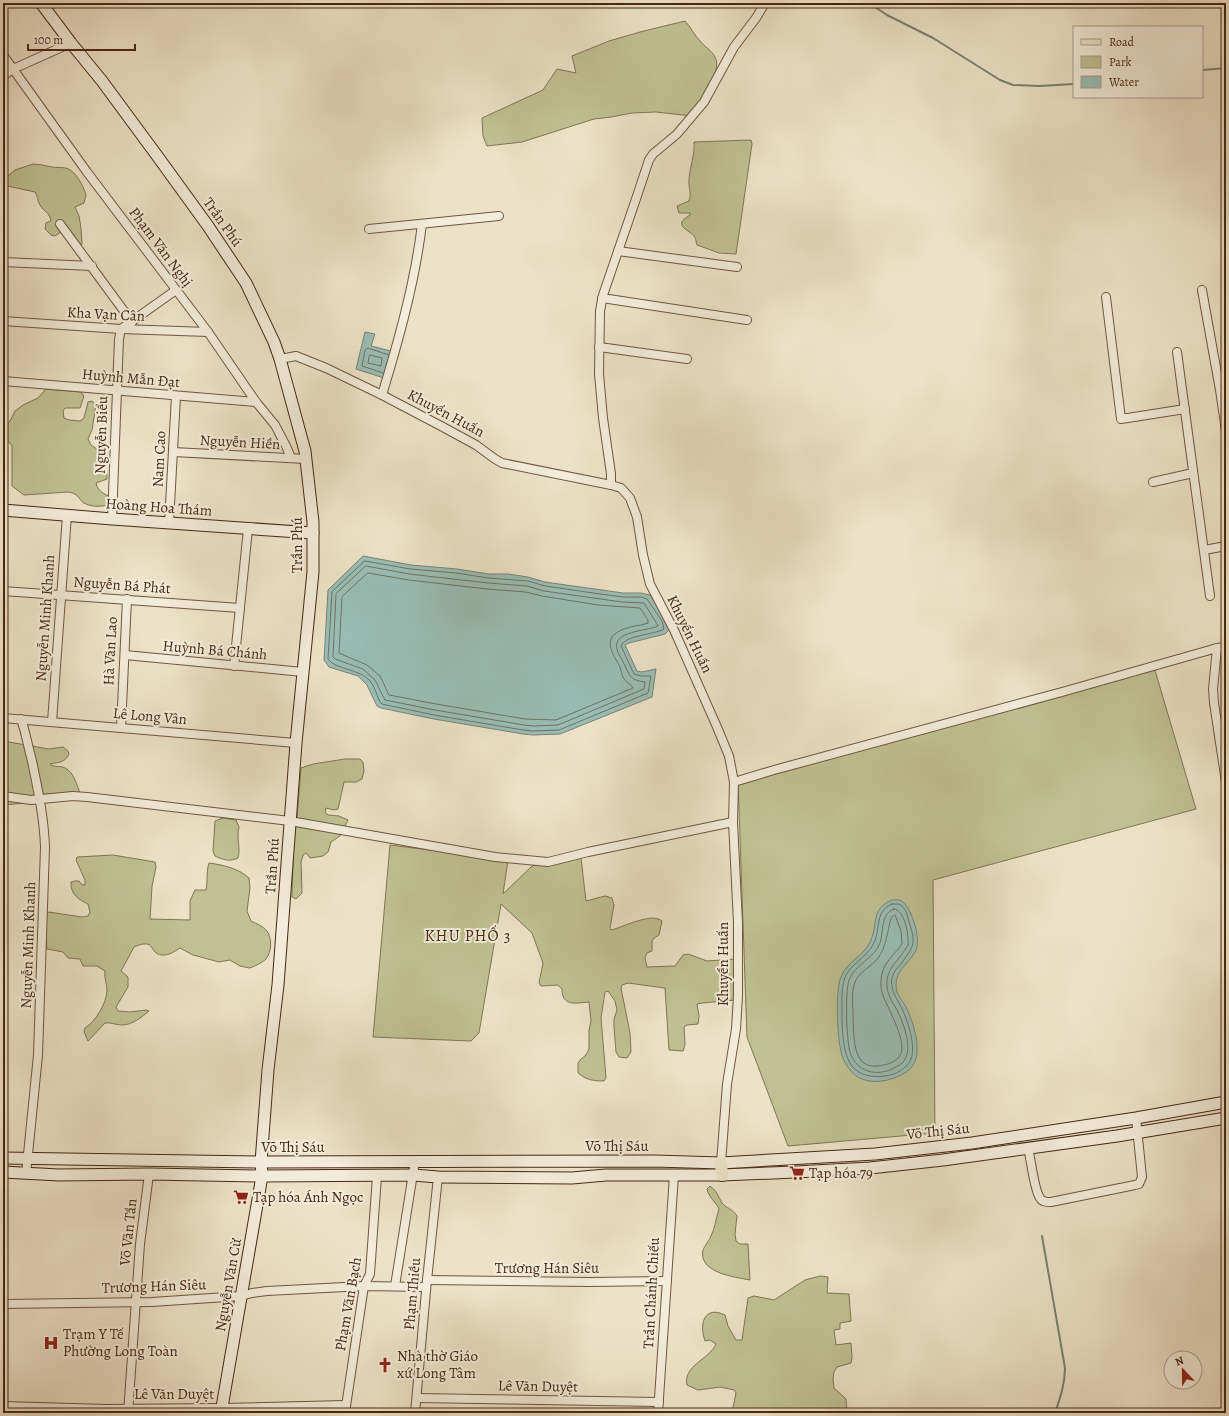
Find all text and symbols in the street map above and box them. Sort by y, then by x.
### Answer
scale bar [28,26,135,52]
legend [1073,26,1203,98]
text: 100 m [34,32,63,48]
text: Road [1109,34,1135,50]
text: Park [1109,54,1132,70]
text: Water [1108,74,1139,90]
street label: Trần Phú [199,193,248,251]
street label: Phạm Văn Nghị [124,203,198,291]
street label: Kha Vạn Cân [66,302,146,326]
street label: Huỳnh Mẫn Đạt [81,364,181,392]
street label: Khuyển Huấn [404,384,488,442]
street label: Nguyễn Biểu [90,395,112,475]
street label: Nam Cao [148,430,170,488]
street label: Nguyễn Hiền [199,430,281,454]
street label: Hoàng Hoa Thám [105,493,214,521]
street label: Trần Phú [287,516,307,573]
street label: Nguyễn Minh Khanh [31,554,59,682]
street label: Nguyễn Bá Phát [73,572,171,598]
street label: Khuyển Huấn [662,592,718,676]
street label: Hà Văn Lao [98,616,122,686]
street label: Huỳnh Bá Chánh [162,635,268,665]
street label: Lê Long Vân [112,703,188,729]
street label: Trần Phú [260,837,284,895]
street label: Nguyễn Minh Khanh [16,881,40,1009]
street label: Khuyển Huấn [713,922,733,1006]
district label: KHU PHỐ 3 [425,925,511,947]
street label: Võ Thị Sáu [904,1118,971,1144]
street label: Võ Thị Sáu [584,1136,650,1156]
street label: Võ Thị Sáu [260,1137,326,1157]
place label: Tạp hóa 79 [809,1163,873,1183]
supermarket icon: Tạp hóa 79 [788,1164,806,1182]
place label: Tạp hóa Ánh Ngọc [253,1187,363,1207]
supermarket icon: Tạp hóa Ánh Ngọc [232,1188,250,1206]
street label: Võ Văn Tần [114,1198,141,1267]
street label: Nguyễn Văn Cừ [210,1236,246,1333]
street label: Trần Chánh Chiếu [638,1236,664,1349]
street label: Phạm Văn Bạch [330,1255,366,1353]
street label: Phạm Thiều [399,1256,425,1331]
street label: Trương Hán Siêu [495,1258,600,1278]
street label: Trương Hán Siêu [102,1274,207,1298]
place label: Trạm Y Tế Phường Long Toàn [63,1324,178,1361]
hospital icon: Trạm Y Tế Phường Long Toàn [42,1334,60,1352]
place label: Nhà thờ Giáo xứ Long Tâm [397,1346,478,1383]
north arrow [1163,1350,1203,1390]
text: N [1173,1353,1186,1370]
church icon: Nhà thờ Giáo xứ Long Tâm [376,1356,394,1374]
street label: Lê Văn Duyệt [498,1375,578,1397]
street label: Lê Văn Duyệt [134,1384,214,1404]

